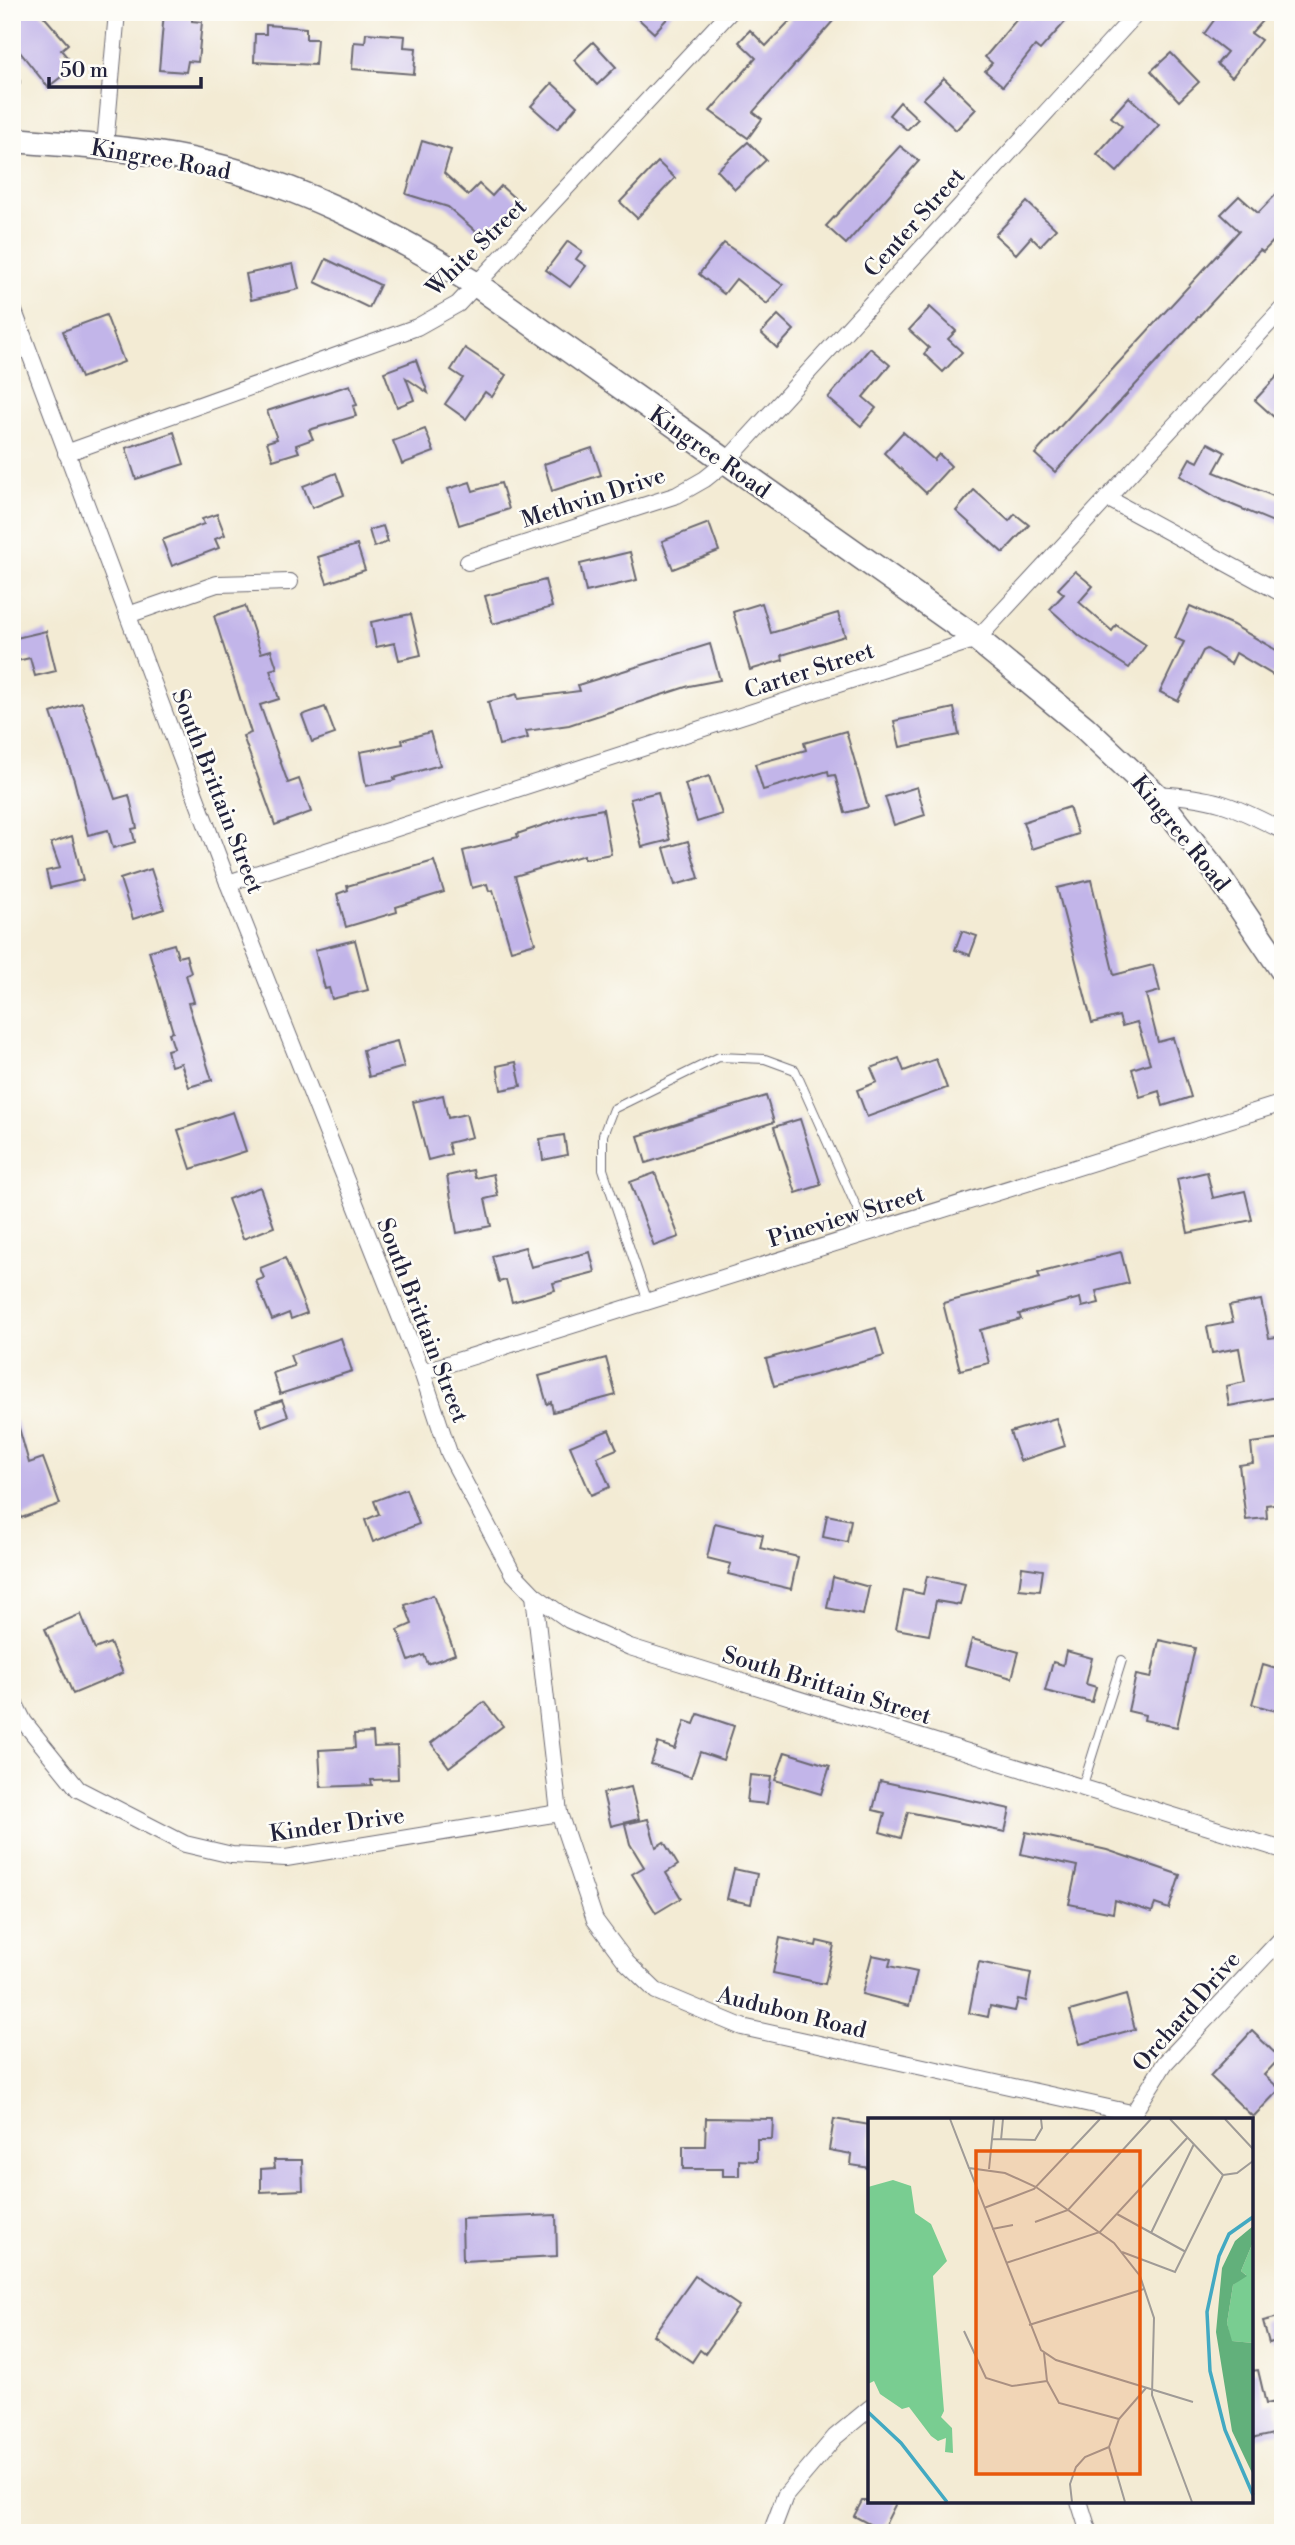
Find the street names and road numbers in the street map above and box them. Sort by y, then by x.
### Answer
street label: Kingree Road [89,134,233,186]
street label: Center Street [858,162,971,283]
street label: White Street [420,193,533,303]
street label: Kingree Road [643,401,775,505]
street label: Methvin Drive [518,461,669,534]
street label: Carter Street [741,637,878,705]
street label: South Brittain Street [165,685,269,898]
street label: Kingree Road [1125,770,1236,897]
street label: Pineview Street [765,1180,928,1254]
street label: South Brittain Street [370,1214,474,1427]
street label: South Brittain Street [719,1641,934,1731]
street label: Kinder Drive [268,1802,406,1848]
street label: Orchard Drive [1127,1946,1247,2078]
street label: Audubon Road [713,1981,869,2045]

